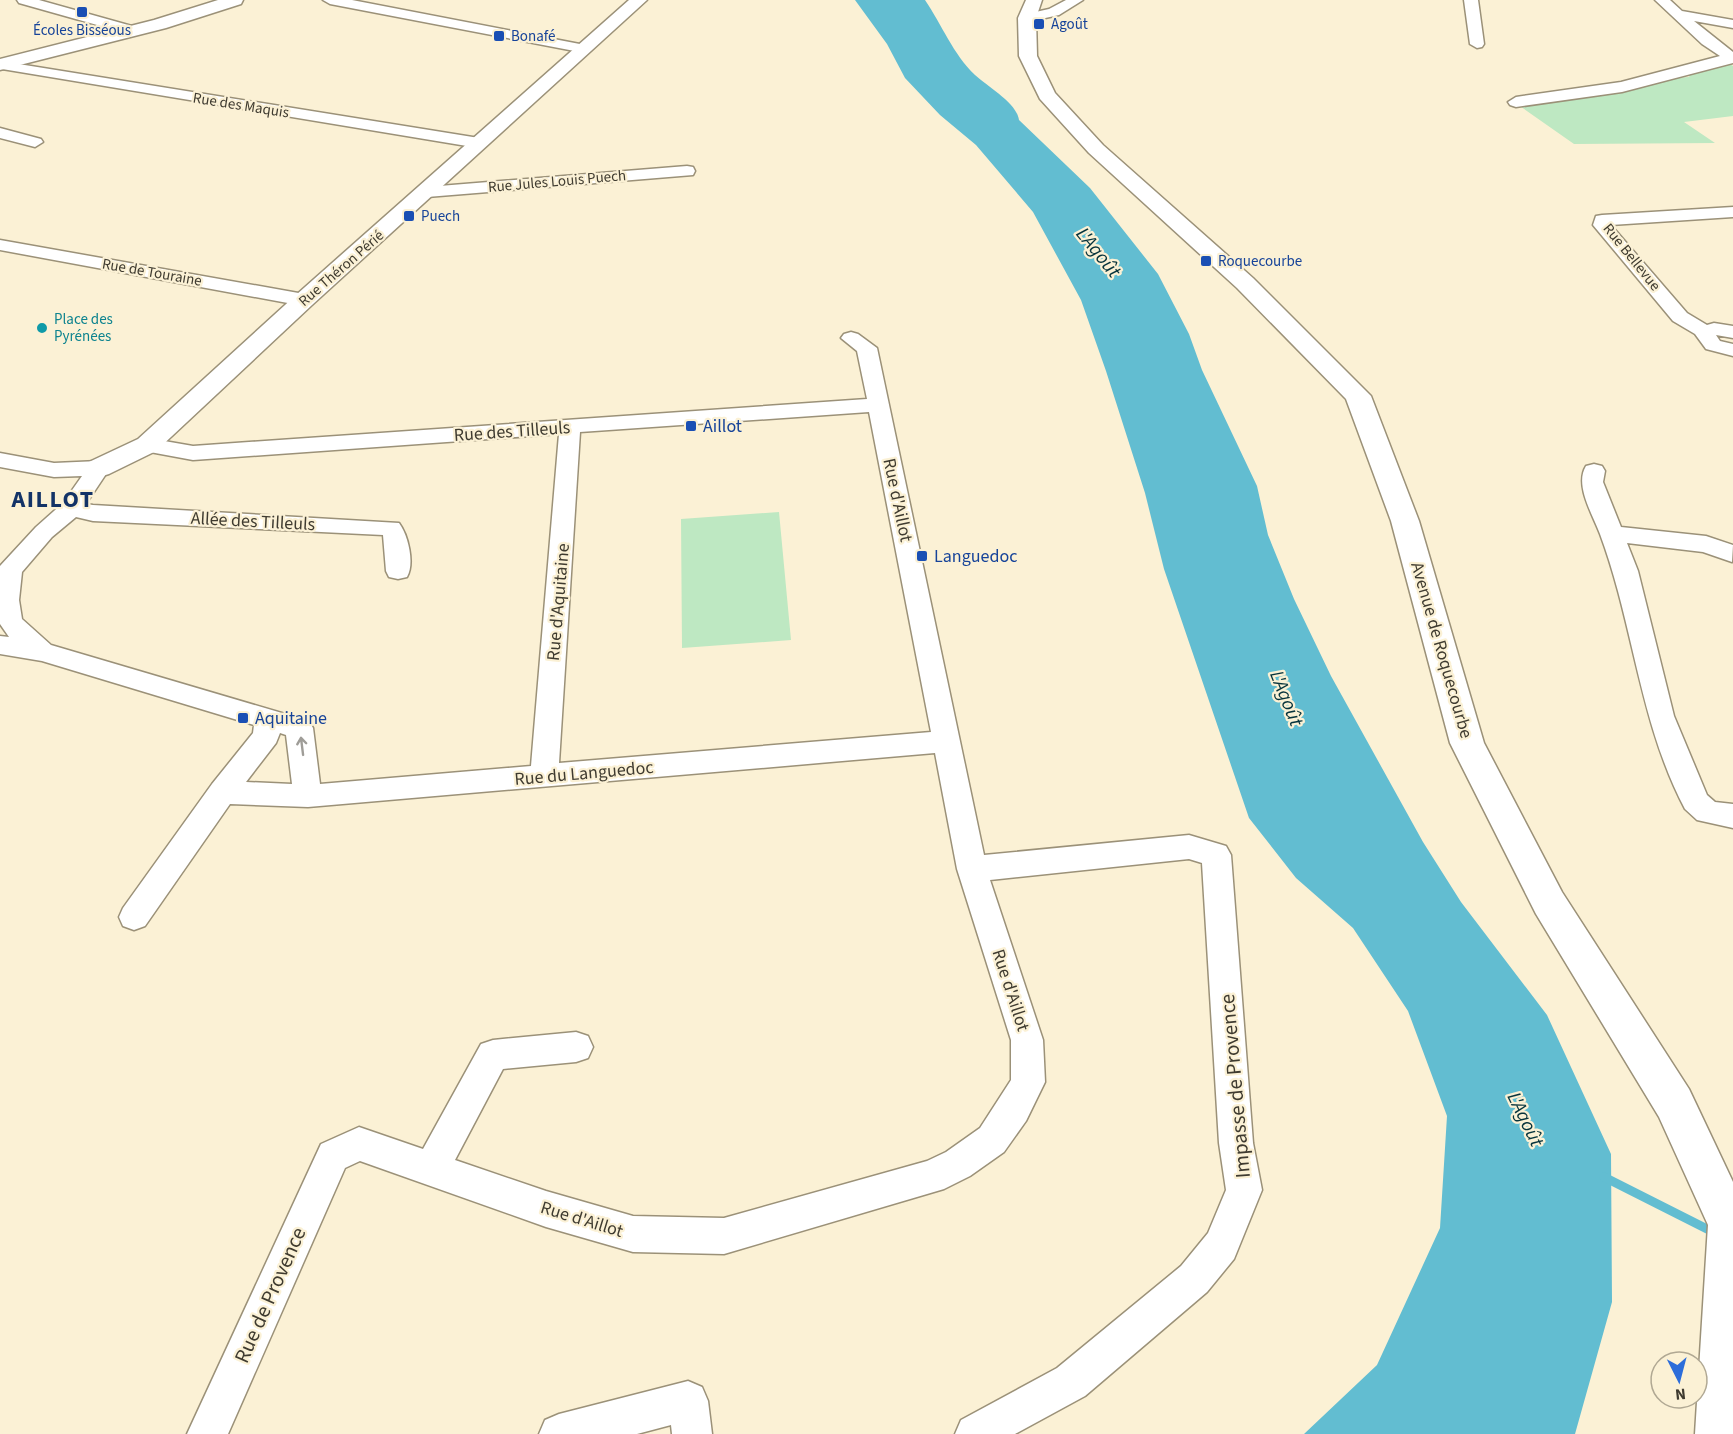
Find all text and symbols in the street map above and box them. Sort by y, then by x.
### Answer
marker: Écoles Bisséous [75,5,89,19]
place label: Agoût [1051,14,1088,35]
marker: Agoût [1032,17,1046,31]
place label: Écoles Bisséous [33,20,131,41]
place label: Bonafé [511,26,555,47]
marker: Bonafé [492,29,506,43]
street label: Rue des Maquis [191,88,291,123]
street label: Rue Jules Louis Puech [487,165,627,198]
place label: Puech [421,206,460,227]
marker: Puech [402,209,416,223]
street label: Rue Bellevue [1598,219,1665,295]
water label: L'Agoût [1069,221,1128,284]
street label: Rue Théron Périé [294,225,389,311]
place label: Roquecourbe [1218,251,1302,272]
street label: Rue de Touraine [100,253,203,292]
marker: Roquecourbe [1199,254,1213,268]
place label: Place des Pyrénées [54,309,113,347]
marker: Place des Pyrénées [35,321,49,335]
place label: Aillot [703,414,742,439]
street label: Rue des Tilleuls [453,415,571,448]
marker: Aillot [684,419,698,433]
street label: Rue d'Aillot [876,456,919,544]
district label: AILLOT [10,482,95,517]
street label: Allée des Tilleuls [190,506,316,537]
street label: Rue d'Aquitaine [541,542,576,662]
place label: Languedoc [934,544,1017,569]
marker: Languedoc [915,549,929,563]
street label: Avenue de Roquecourbe [1404,559,1479,741]
water label: L'Agoût [1262,666,1310,731]
place label: Aquitaine [255,706,327,731]
marker: Aquitaine [236,711,250,725]
one-way arrow [296,737,307,756]
street label: Rue du Languedoc [514,755,655,792]
street label: Rue d'Aillot [986,946,1036,1034]
street label: Impasse de Provence [1212,993,1258,1179]
water label: L'Agoût [1500,1087,1551,1152]
street label: Rue d'Aillot [538,1195,626,1244]
street label: Rue de Provence [227,1222,313,1368]
north arrow [1649,1350,1709,1410]
text: N [1674,1382,1687,1405]

